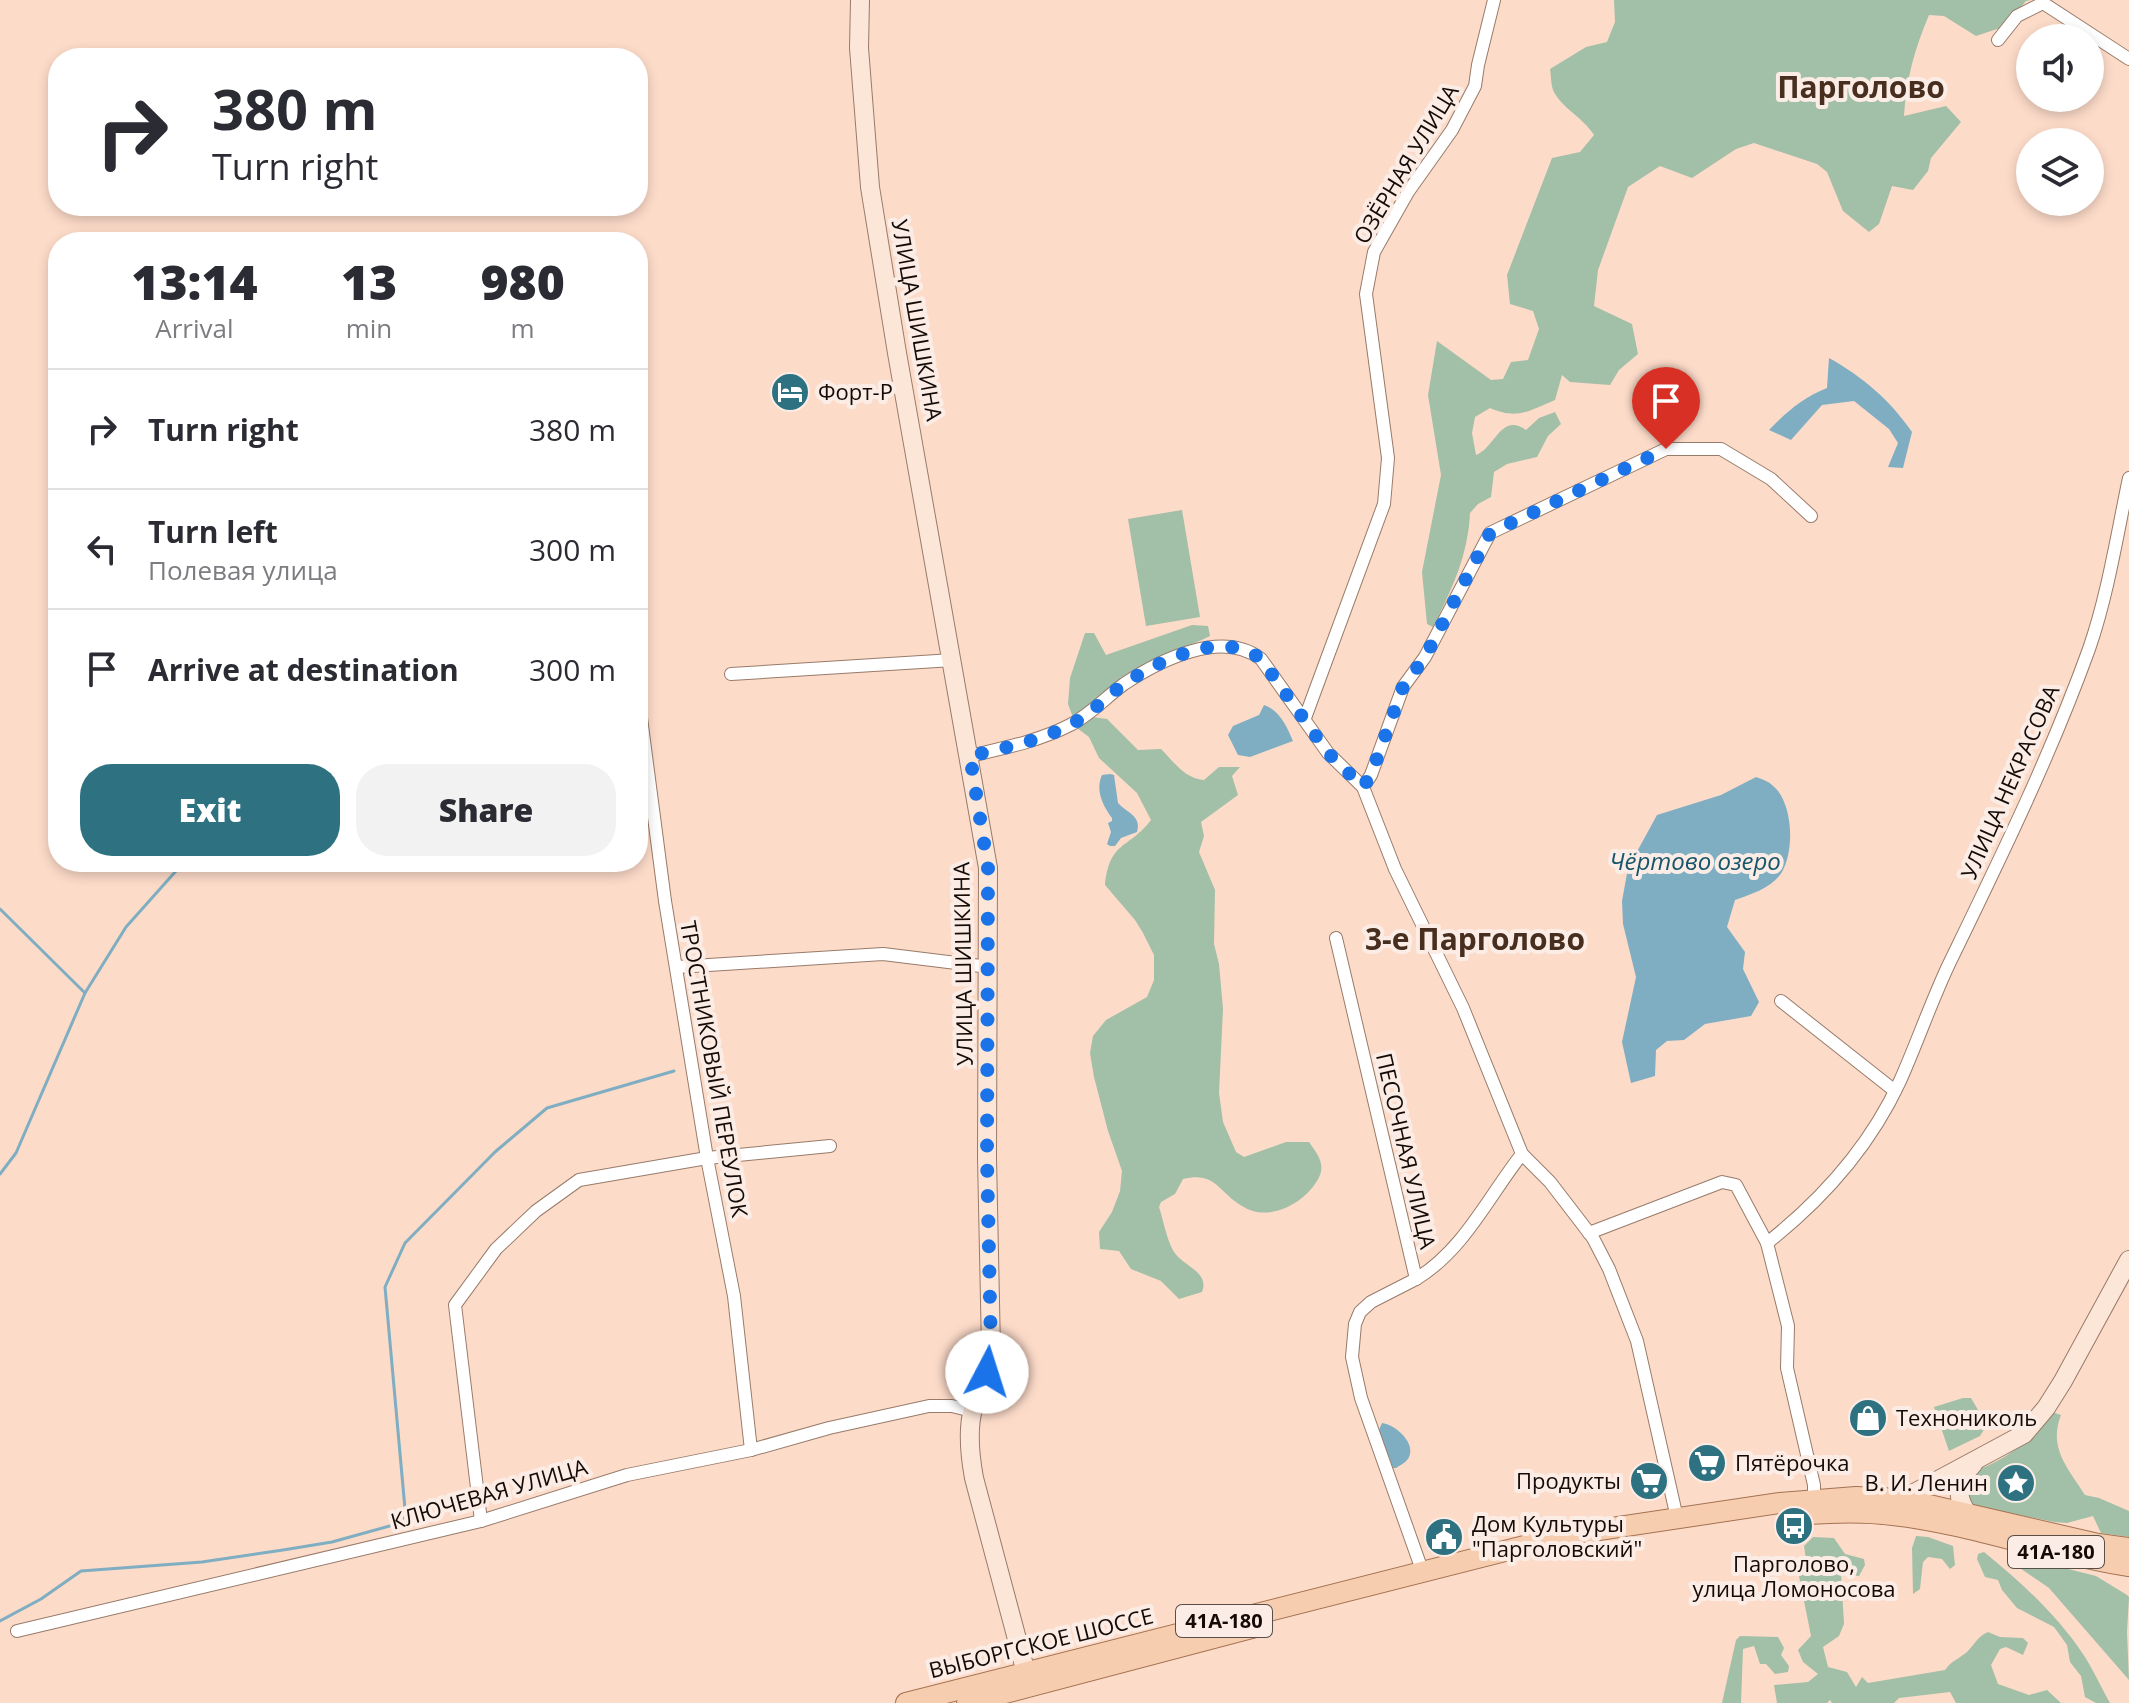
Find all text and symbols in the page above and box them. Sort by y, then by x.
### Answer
map controls [2016,24,2104,216]
button: sound [2016,24,2104,112]
district label: Парголово [1777,66,1945,107]
text: 380 m [212,70,378,146]
street label: ОЗЁРНАЯ УЛИЦА [1346,78,1465,249]
icon: right [80,80,184,184]
button: layers [2016,128,2104,216]
text: Turn right [212,142,378,191]
street label: УЛИЦА ШИШКИНА [886,217,950,423]
text: 13:14 [131,249,258,314]
text: 13 [341,249,397,314]
text: 980 [480,249,565,314]
text: Arrival [155,310,234,346]
text: min [346,310,392,346]
text: m [511,310,535,346]
pin [1632,367,1700,449]
hotel icon: Форт-Р [769,371,811,413]
place label: Форт-Р [818,376,893,406]
icon: arrive [1644,379,1688,423]
icon: right [80,407,124,451]
text: Turn right [148,409,299,450]
text: 380 m [529,409,616,450]
text: Turn left [148,511,278,552]
icon: left [80,527,124,571]
text: 300 m [529,529,616,570]
text: Полевая улица [148,552,338,588]
icon: arrive [80,647,124,691]
text: Arrive at destination [148,649,459,690]
text: 300 m [529,649,616,690]
street label: УЛИЦА НЕКРАСОВА [1953,680,2065,883]
button: Exit [80,764,340,856]
button: Share [356,764,616,856]
water label: Чёртово озеро [1609,844,1781,877]
street label: УЛИЦА ШИШКИНА [945,862,979,1066]
street label: ТРОСТНИКОВЫЙ ПЕРЕУЛОК [674,918,756,1220]
district label: 3-е Парголово [1365,918,1585,959]
street label: ПЕСОЧНАЯ УЛИЦА [1370,1050,1444,1252]
position arrow [945,1330,1029,1414]
shop icon: Технониколь [1847,1397,1889,1439]
place label: Технониколь [1896,1402,2037,1432]
supermarket icon: Пятёрочка [1686,1442,1728,1484]
place label: Пятёрочка [1735,1447,1850,1477]
street label: КЛЮЧЕВАЯ УЛИЦА [387,1451,591,1535]
supermarket icon: Продукты [1628,1460,1670,1502]
place icon: В. И. Ленин [1995,1462,2037,1504]
place label: Продукты [1516,1465,1621,1495]
place label: В. И. Ленин [1864,1467,1988,1497]
bus stop icon: Парголово, улица Ломоносова [1773,1505,1815,1547]
place label: Дом Культуры "Парголовский" [1472,1508,1642,1563]
public building icon: Дом Культуры "Парголовский" [1423,1516,1465,1558]
road number: 41А-180 [2008,1536,2104,1568]
place label: Парголово, улица Ломоносова [1692,1548,1896,1603]
street label: ВЫБОРГСКОЕ ШОССЕ [925,1600,1156,1684]
road number: 41А-180 [1176,1605,1272,1637]

